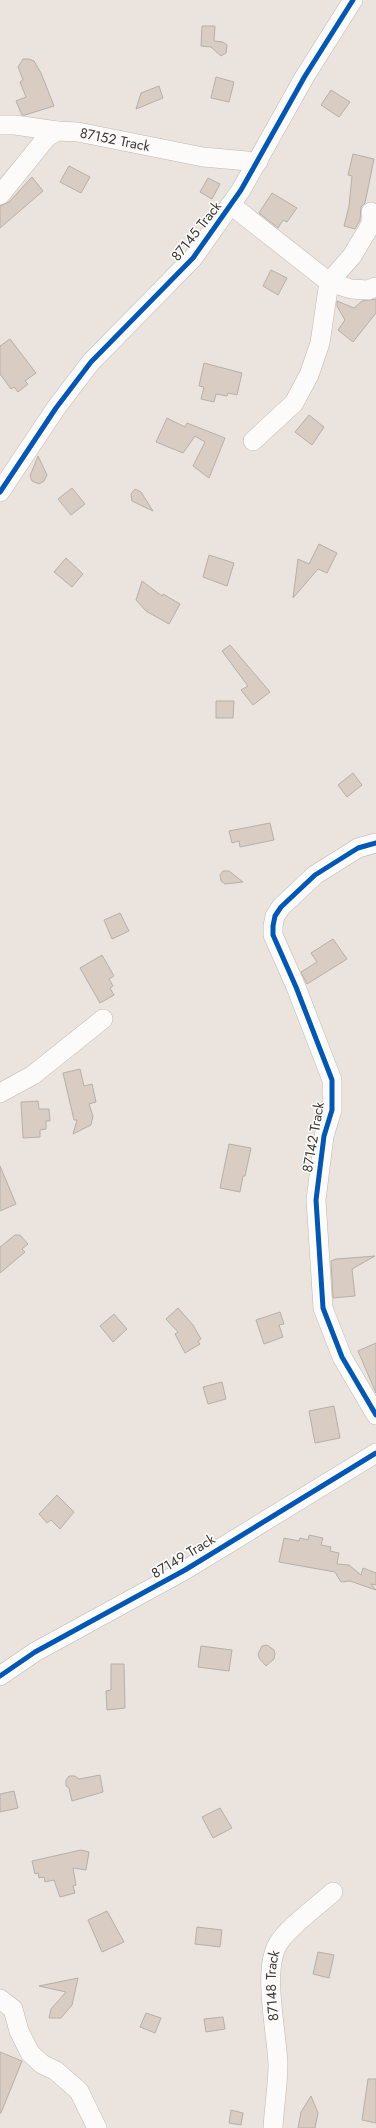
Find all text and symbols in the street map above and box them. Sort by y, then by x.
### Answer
street label: 87152 Track [78,123,153,156]
street label: 87145 Track [166,196,226,265]
street label: 87142 Track [297,1099,329,1174]
street label: 87149 Track [147,1529,219,1583]
street label: 87148 Track [261,1947,285,2022]

